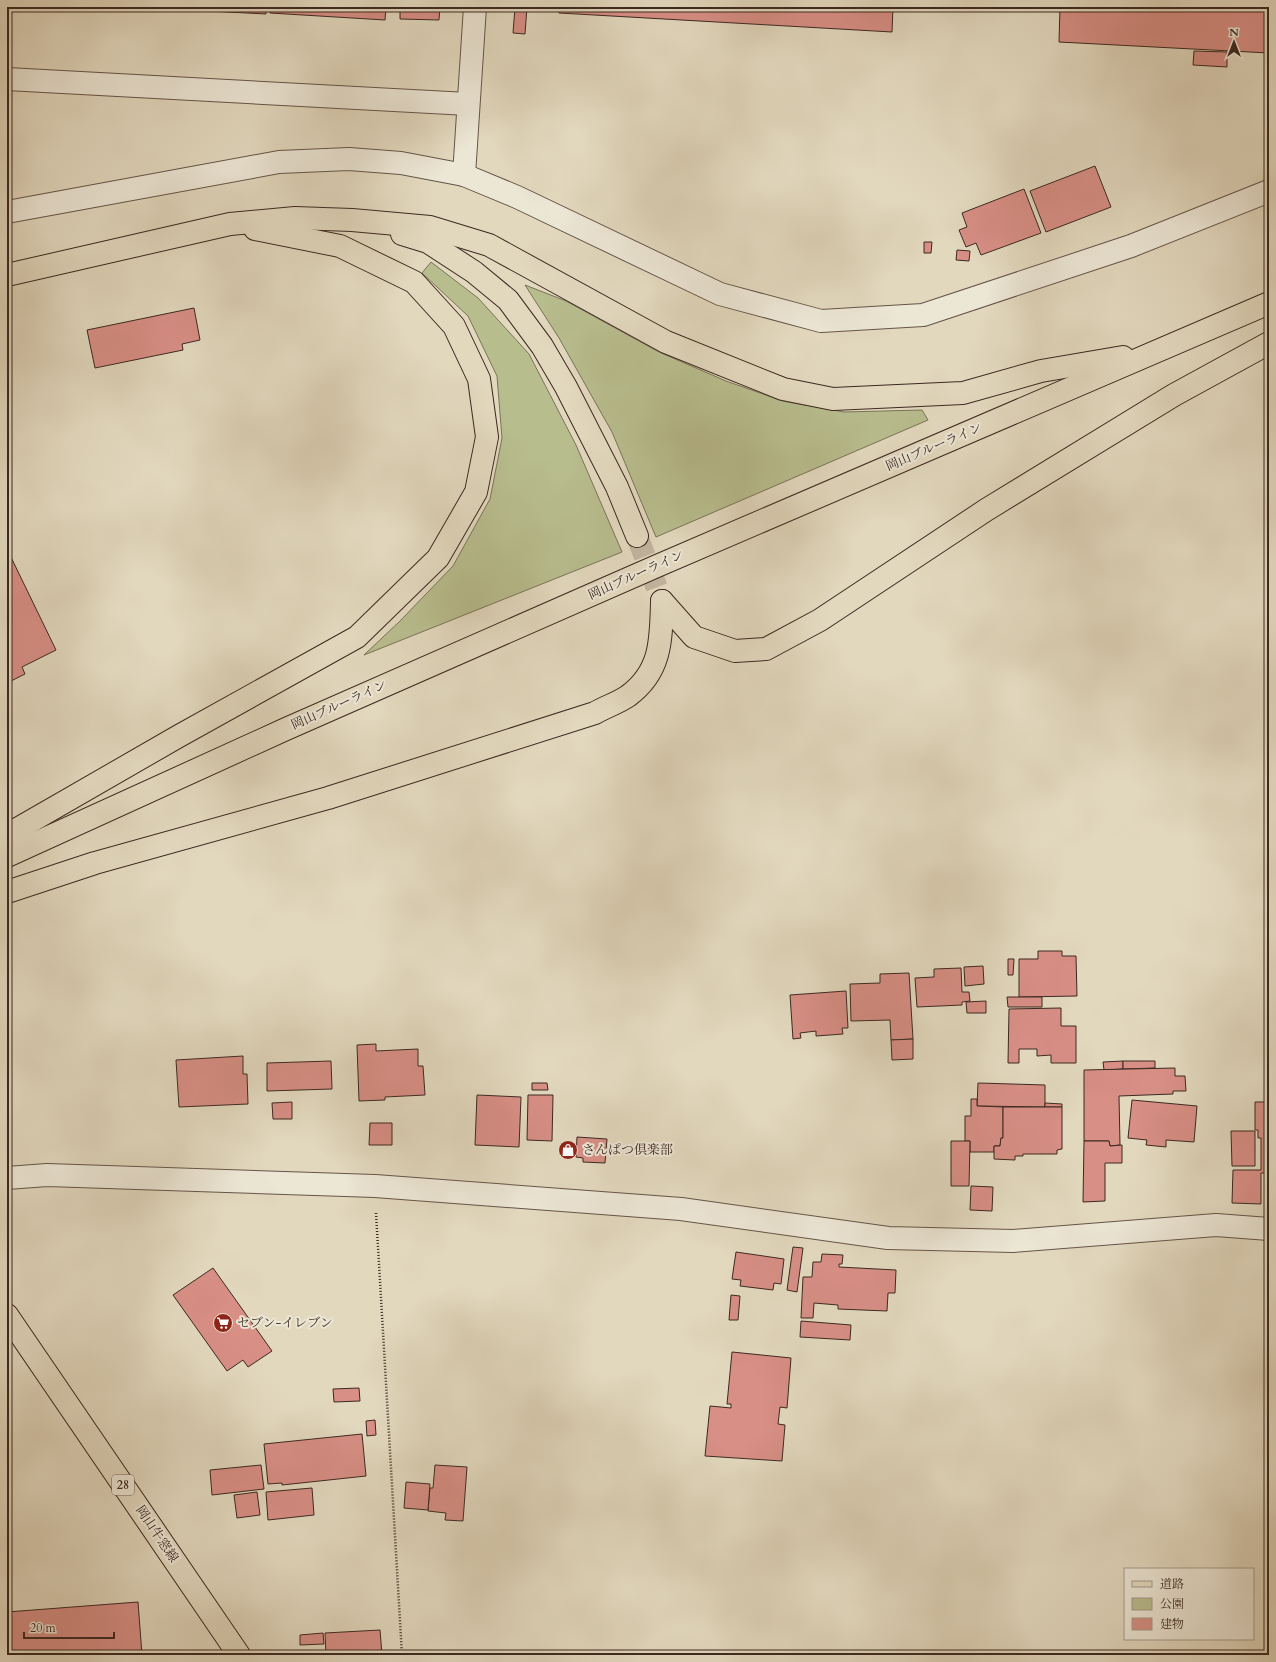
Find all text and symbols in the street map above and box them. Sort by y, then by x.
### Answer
north arrow [1214,22,1254,62]
text: N [1229,25,1239,40]
street label: 岡山ブルーライン [883,419,985,475]
street label: 岡山ブルーライン [585,546,687,604]
street label: 岡山ブルーライン [288,676,390,734]
shop icon: さんぱつ倶楽部 [557,1139,579,1161]
place label: さんぱつ倶楽部 [582,1141,673,1159]
supermarket icon: セブン-イレブン [212,1312,234,1334]
place label: セブン-イレブン [237,1314,333,1332]
road number: 28 [112,1475,134,1495]
street label: 岡山牛窓線 [131,1502,183,1566]
legend [1124,1568,1254,1640]
text: 道路 [1160,1576,1184,1592]
text: 公園 [1160,1596,1184,1612]
scale bar [24,1614,114,1640]
text: 建物 [1160,1616,1184,1632]
text: 20 m [30,1620,57,1636]

